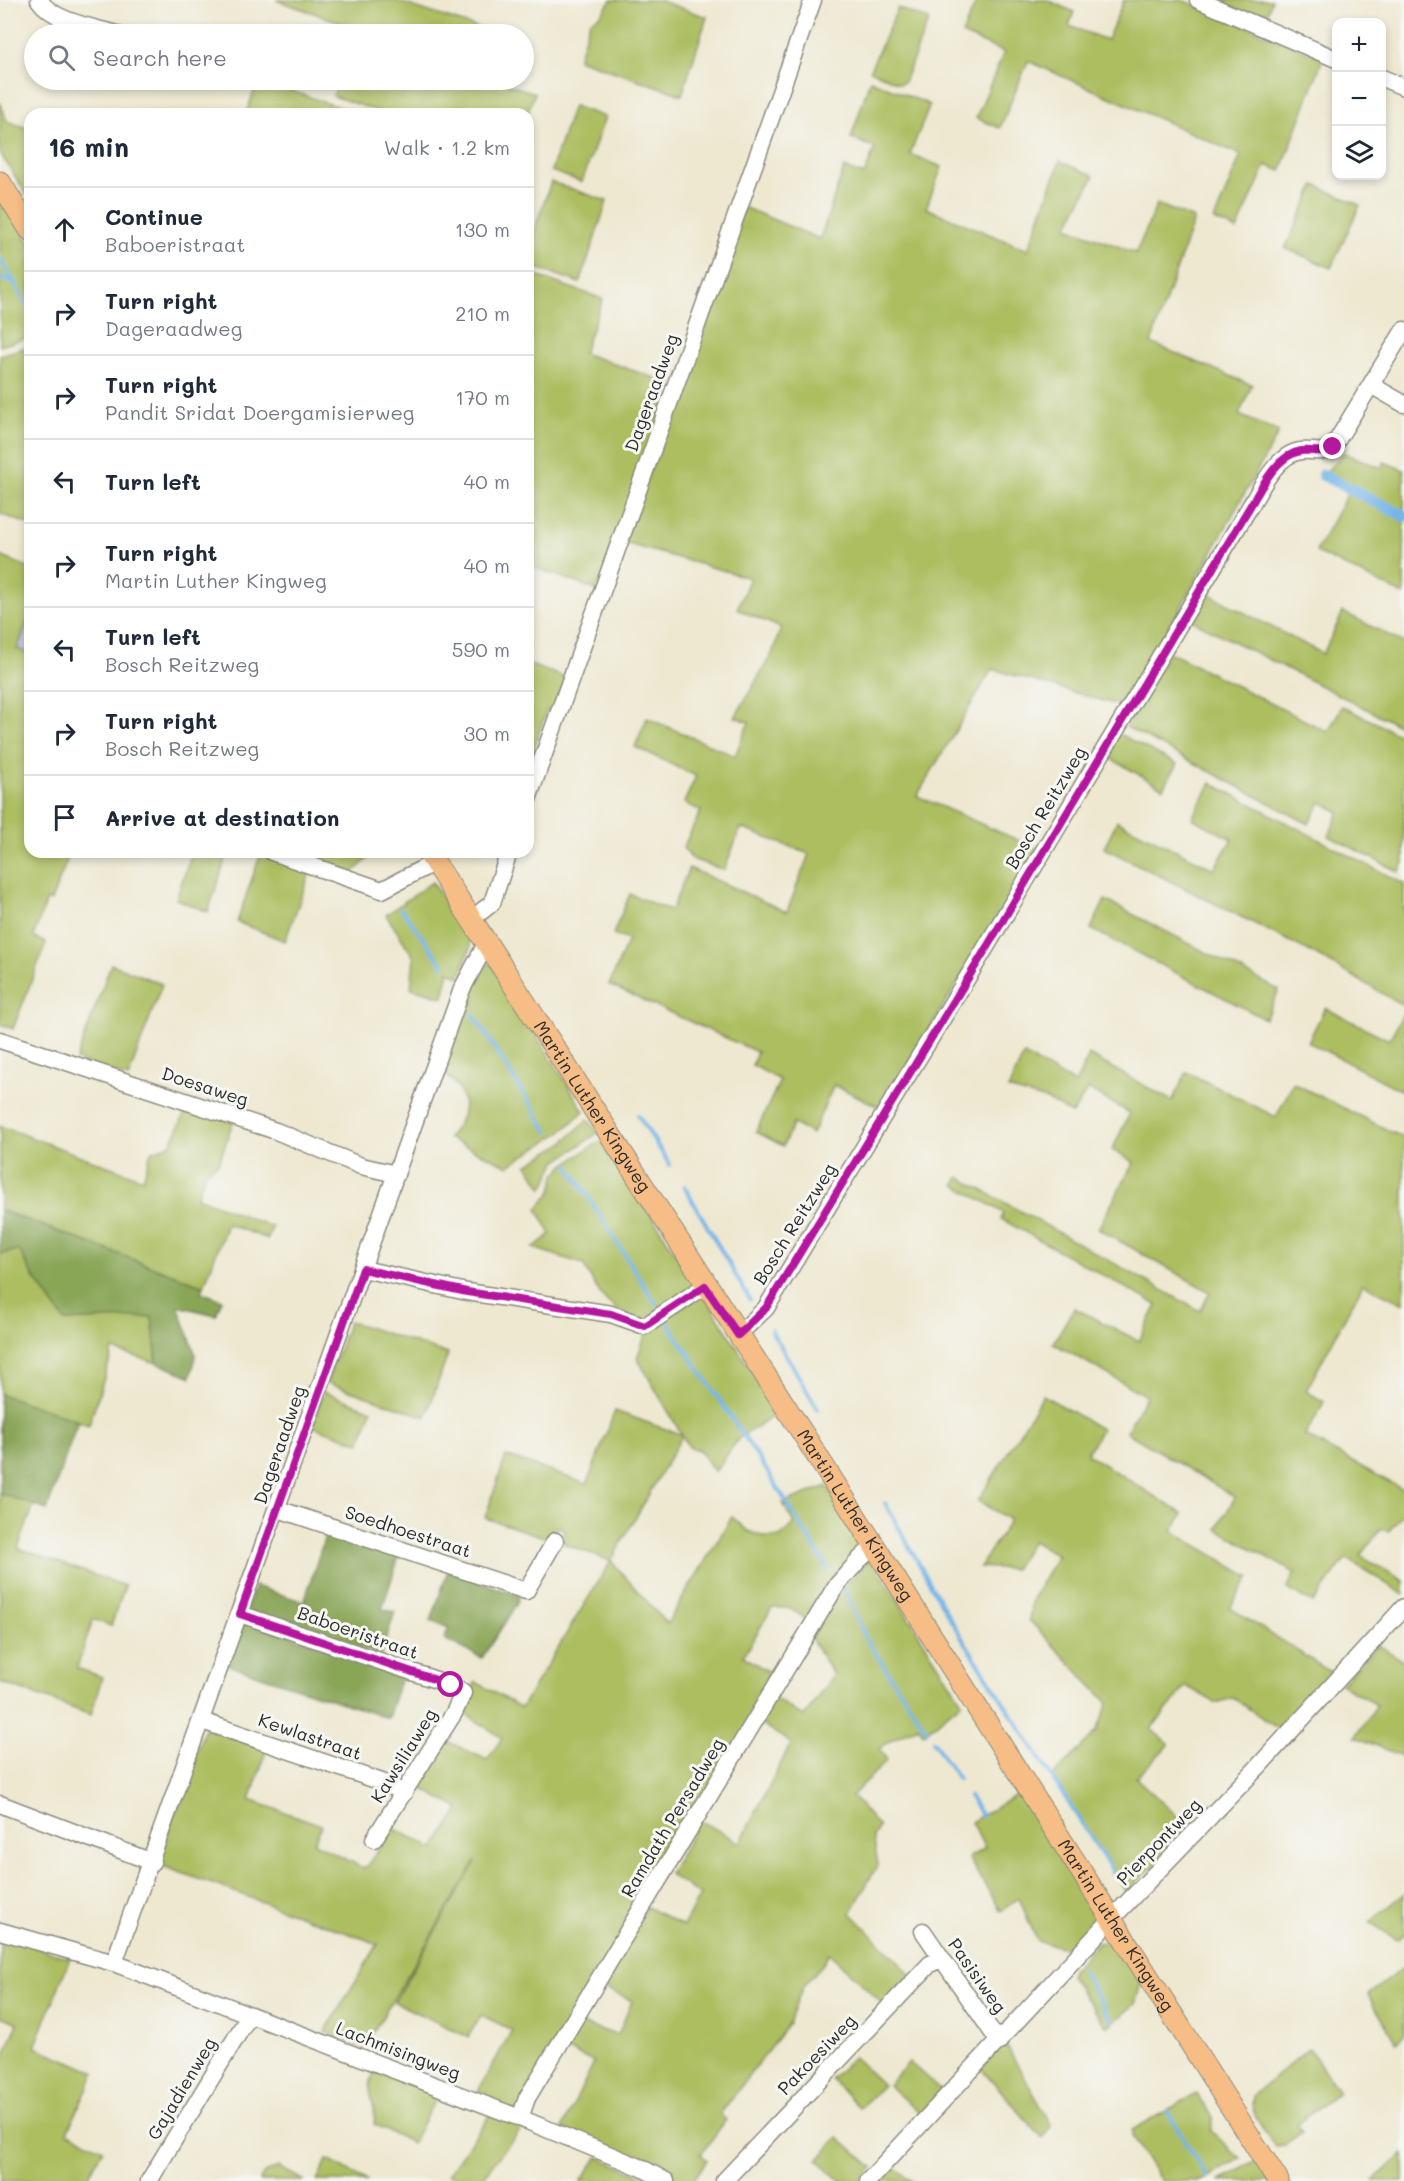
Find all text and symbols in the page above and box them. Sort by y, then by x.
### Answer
map controls [1332,18,1386,180]
button: + [1332,18,1386,72]
search box [24,24,534,90]
icon: search [45,41,78,74]
text: Search here [93,43,227,72]
button: − [1332,72,1386,126]
button: layers [1332,126,1386,180]
text: 16 min [48,130,129,164]
text: Walk · 1.2 km [384,134,510,160]
text: Continue [105,202,203,231]
icon: ahead [48,213,81,246]
text: 130 m [455,216,510,242]
text: Baboeristraat [105,231,245,257]
text: Turn right [105,286,217,315]
icon: right [48,297,81,330]
text: 210 m [455,300,510,326]
text: Dageraadweg [105,315,242,341]
street label: Dageraadweg [619,330,683,455]
text: Turn right [105,370,217,399]
icon: right [48,381,81,414]
text: 170 m [455,384,510,410]
text: Pandit Sridat Doergamisierweg [105,399,414,425]
route end [1319,433,1345,459]
icon: left [48,465,81,498]
text: Turn left [105,467,201,496]
text: 40 m [464,468,510,494]
text: Turn right [105,538,217,567]
icon: right [48,549,81,582]
text: 40 m [464,552,510,578]
text: Martin Luther Kingweg [105,567,327,593]
text: Turn left [105,622,201,651]
icon: left [48,633,81,666]
text: 590 m [452,636,510,662]
text: Bosch Reitzweg [105,651,259,677]
text: Turn right [105,706,217,735]
icon: right [48,717,81,750]
text: 30 m [464,720,510,746]
text: Bosch Reitzweg [105,735,259,761]
street label: Bosch Reitzweg [999,742,1091,873]
icon: arrive [48,801,81,834]
text: Arrive at destination [105,803,340,832]
street label: Martin Luther Kingweg [529,1016,657,1197]
street label: Doesaweg [159,1061,252,1111]
street label: Bosch Reitzweg [747,1158,841,1289]
street label: Dageraadweg [248,1382,311,1507]
street label: Martin Luther Kingweg [792,1424,920,1606]
street label: Soedhoestraat [342,1499,474,1563]
street label: Baboeristraat [295,1600,422,1664]
route start [437,1671,463,1697]
street label: Kawsiliaweg [365,1704,442,1807]
street label: Kewlastraat [255,1707,365,1765]
street label: Ramdath Persadweg [615,1733,729,1902]
street label: Pierpontweg [1111,1793,1206,1890]
street label: Martin Luther Kingweg [1053,1834,1180,2016]
street label: Pasisiweg [943,1933,1012,2018]
street label: Pakoesiweg [772,2009,861,2100]
street label: Lachmisingweg [333,2015,464,2085]
street label: Gajadienweg [141,2033,221,2144]

